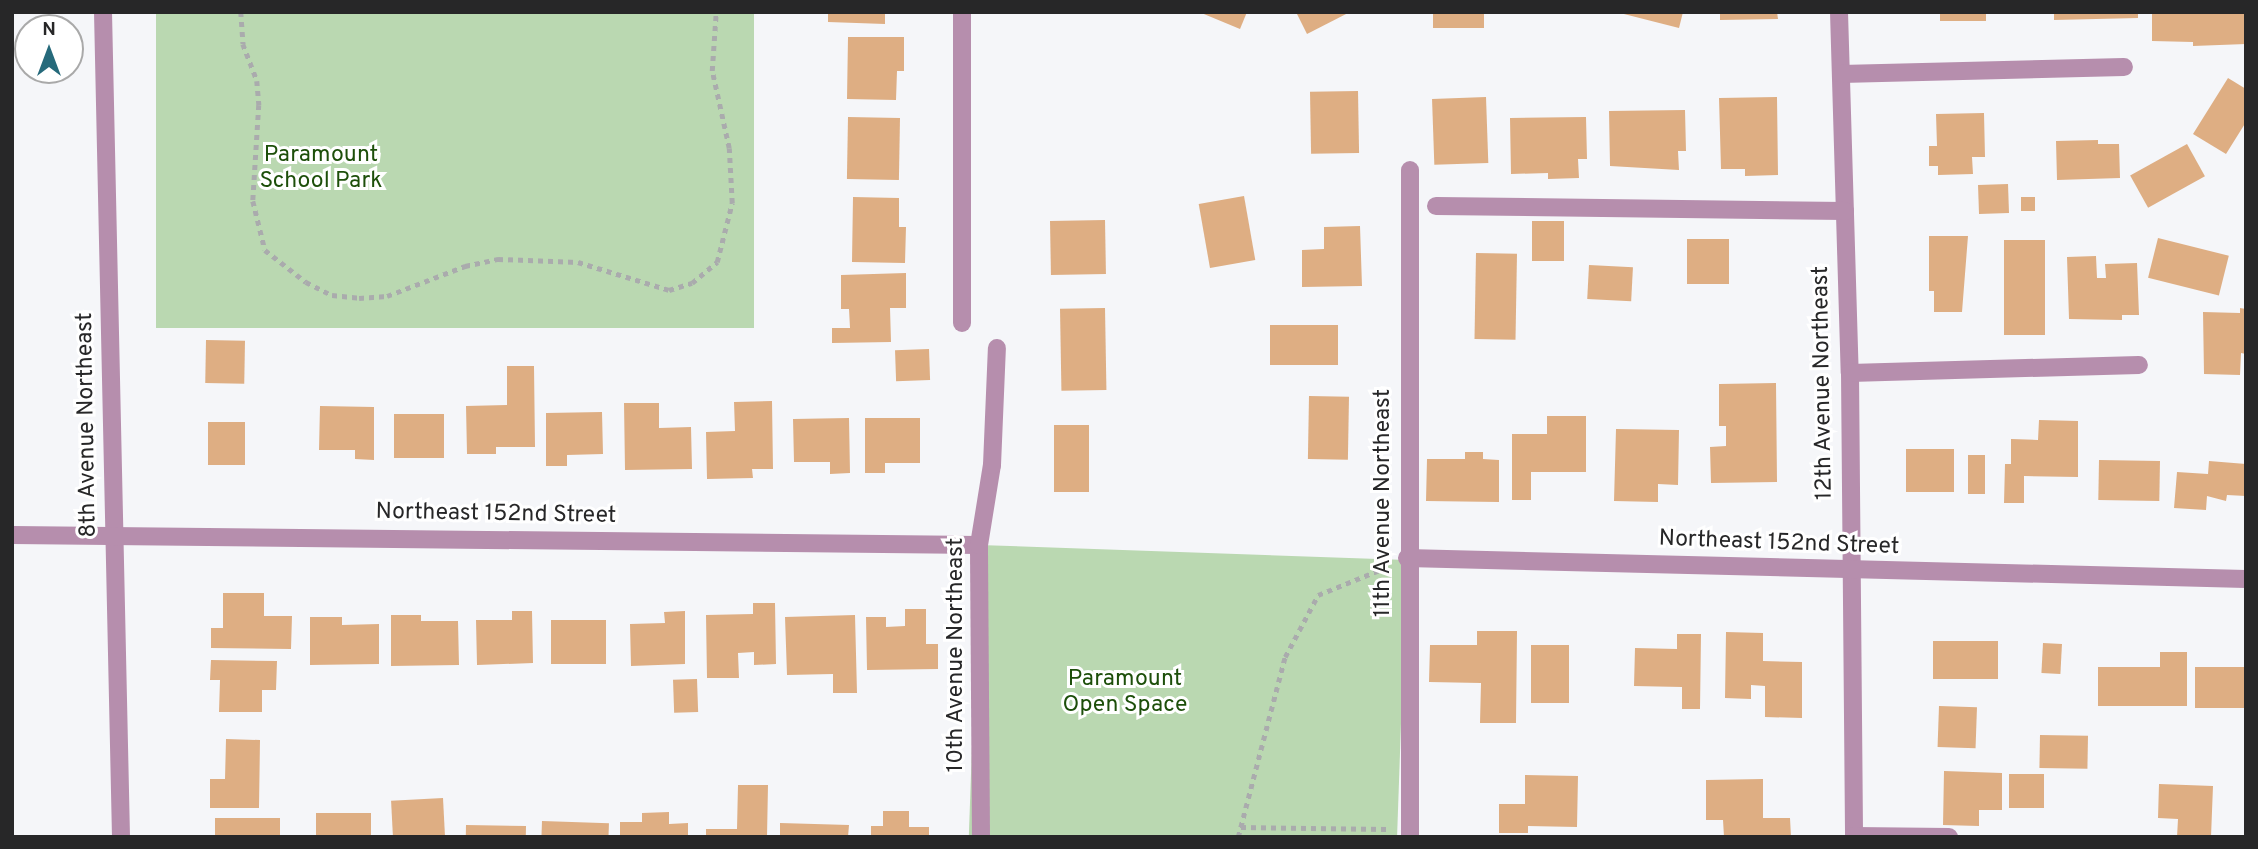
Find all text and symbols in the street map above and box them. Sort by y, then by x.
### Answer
north arrow [14,14,84,84]
text: N [42,18,56,42]
park label: Paramount School Park [259,142,383,196]
street label: 12th Avenue Northeast [1808,265,1840,501]
street label: 8th Avenue Northeast [72,312,104,538]
street label: 11th Avenue Northeast [1370,388,1398,618]
street label: Northeast 152nd Street [375,499,617,531]
street label: Northeast 152nd Street [1658,526,1900,562]
street label: 10th Avenue Northeast [943,537,971,773]
park label: Paramount Open Space [1063,666,1187,720]

